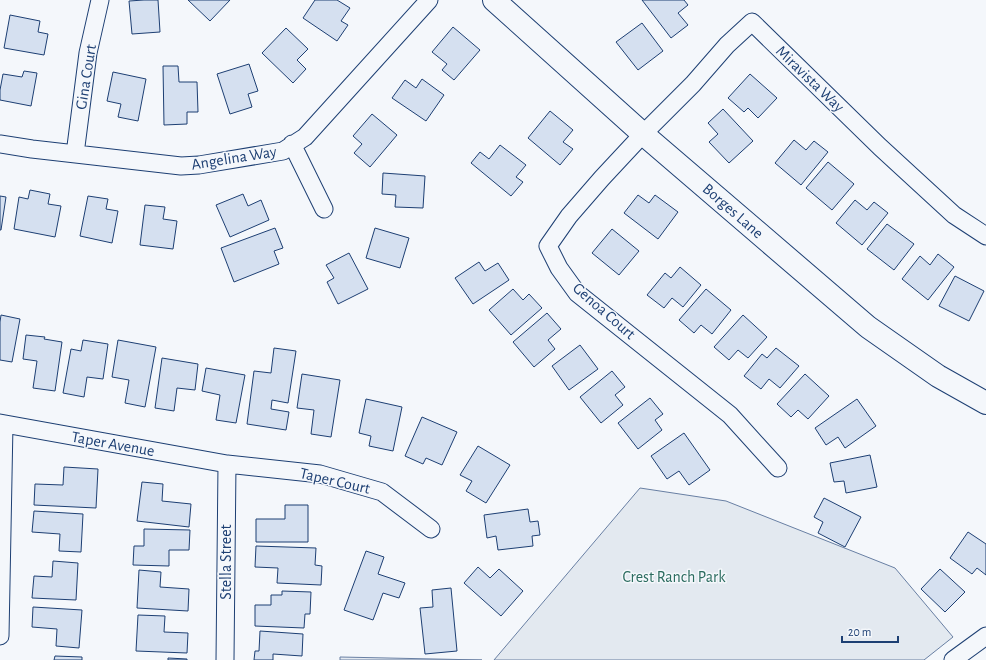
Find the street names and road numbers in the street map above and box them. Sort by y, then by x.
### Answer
street label: Gina Court [73,43,99,111]
street label: Miravista Way [772,43,847,116]
street label: Angelina Way [190,143,278,174]
street label: Borges Lane [700,181,766,241]
street label: Genoa Court [570,280,638,342]
street label: Taper Avenue [70,429,156,459]
street label: Taper Court [298,465,372,497]
street label: Stella Street [218,524,234,600]

